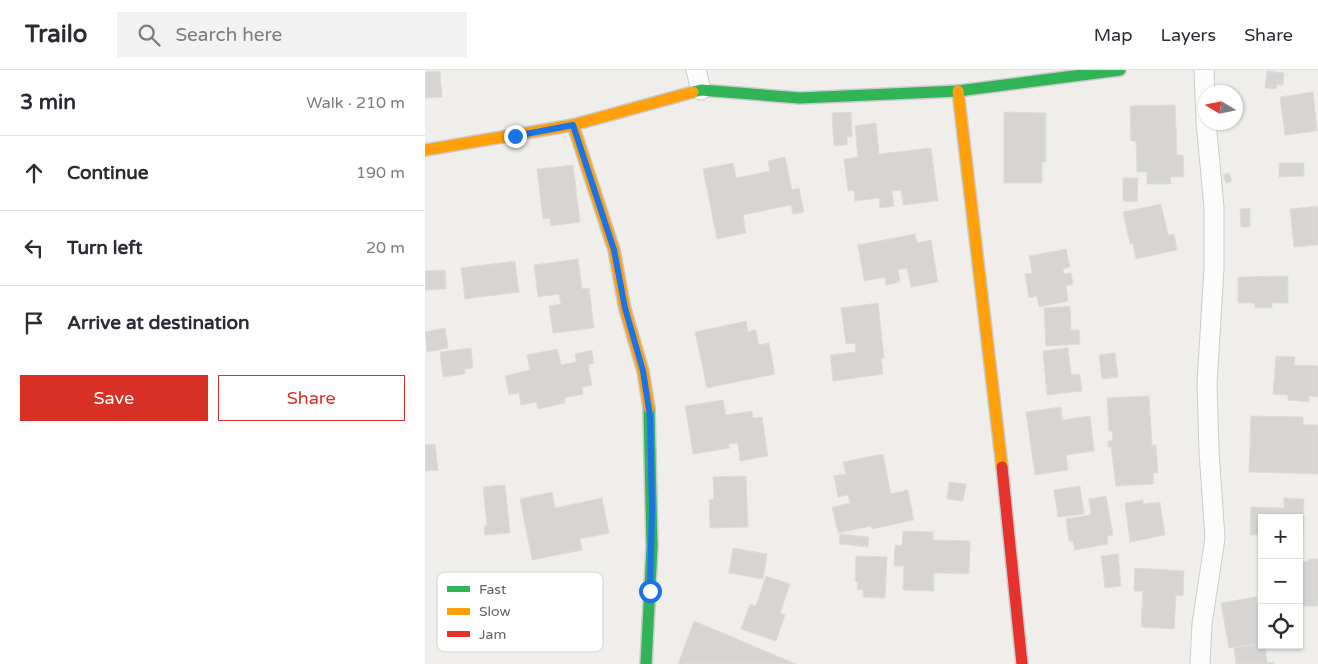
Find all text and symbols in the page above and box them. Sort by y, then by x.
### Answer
search box [117,12,467,57]
text: Trailo [25,20,87,49]
icon: search [135,21,163,49]
text: Search here [175,24,282,46]
text: Map [1094,24,1133,46]
text: Layers [1161,24,1216,46]
text: Share [1244,24,1293,46]
north arrow [1198,85,1243,130]
text: 3 min [20,90,76,115]
text: Walk · 210 m [306,93,405,113]
route end [504,125,527,148]
icon: ahead [20,159,48,187]
text: Continue [67,162,149,184]
text: 190 m [356,163,405,183]
icon: left [20,234,48,262]
text: Turn left [67,237,143,259]
text: 20 m [366,238,405,258]
icon: arrive [20,309,48,337]
text: Arrive at destination [67,312,250,334]
button: Save [20,375,208,421]
button: Share [218,375,405,421]
map controls [1258,514,1303,649]
button: + [1258,514,1303,559]
button: − [1258,559,1303,604]
legend [437,572,603,652]
route start [639,580,662,603]
text: Fast [479,581,507,598]
text: Slow [479,603,511,620]
button: locate [1258,604,1303,649]
text: Jam [479,626,506,643]

